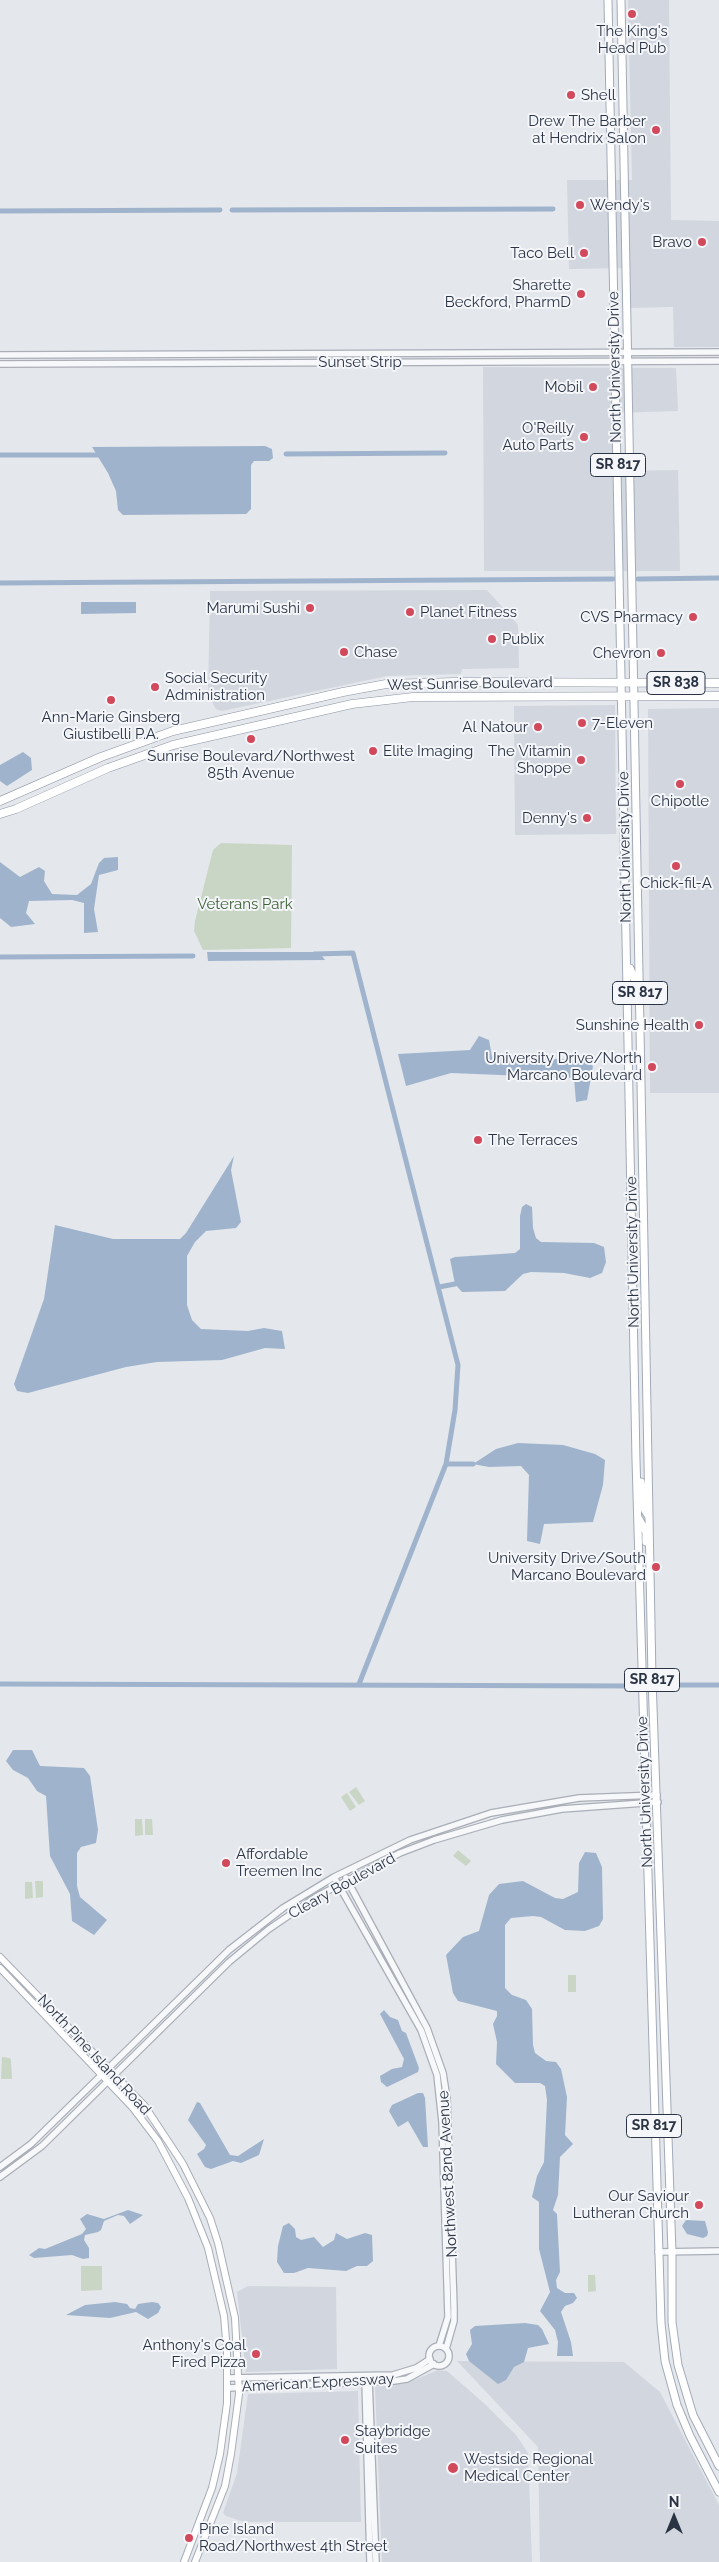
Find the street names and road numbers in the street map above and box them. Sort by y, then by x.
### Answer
street label: North University Drive [605,291,625,443]
street label: Sunset Strip [318,353,402,371]
road number: SR 817 [590,454,646,476]
road number: SR 838 [647,671,705,694]
street label: West Sunrise Boulevard [387,674,553,694]
street label: North University Drive [615,771,635,923]
road number: SR 817 [612,981,668,1004]
street label: North University Drive [623,1176,643,1328]
road number: SR 817 [624,1668,680,1692]
street label: North University Drive [633,1716,657,1868]
street label: Cleary Boulevard [285,1849,399,1923]
street label: North Pine Island Road [33,1991,155,2119]
street label: Northwest 82nd Avenue [435,2090,461,2258]
road number: SR 817 [626,2114,682,2138]
street label: American Expressway [241,2370,395,2396]

